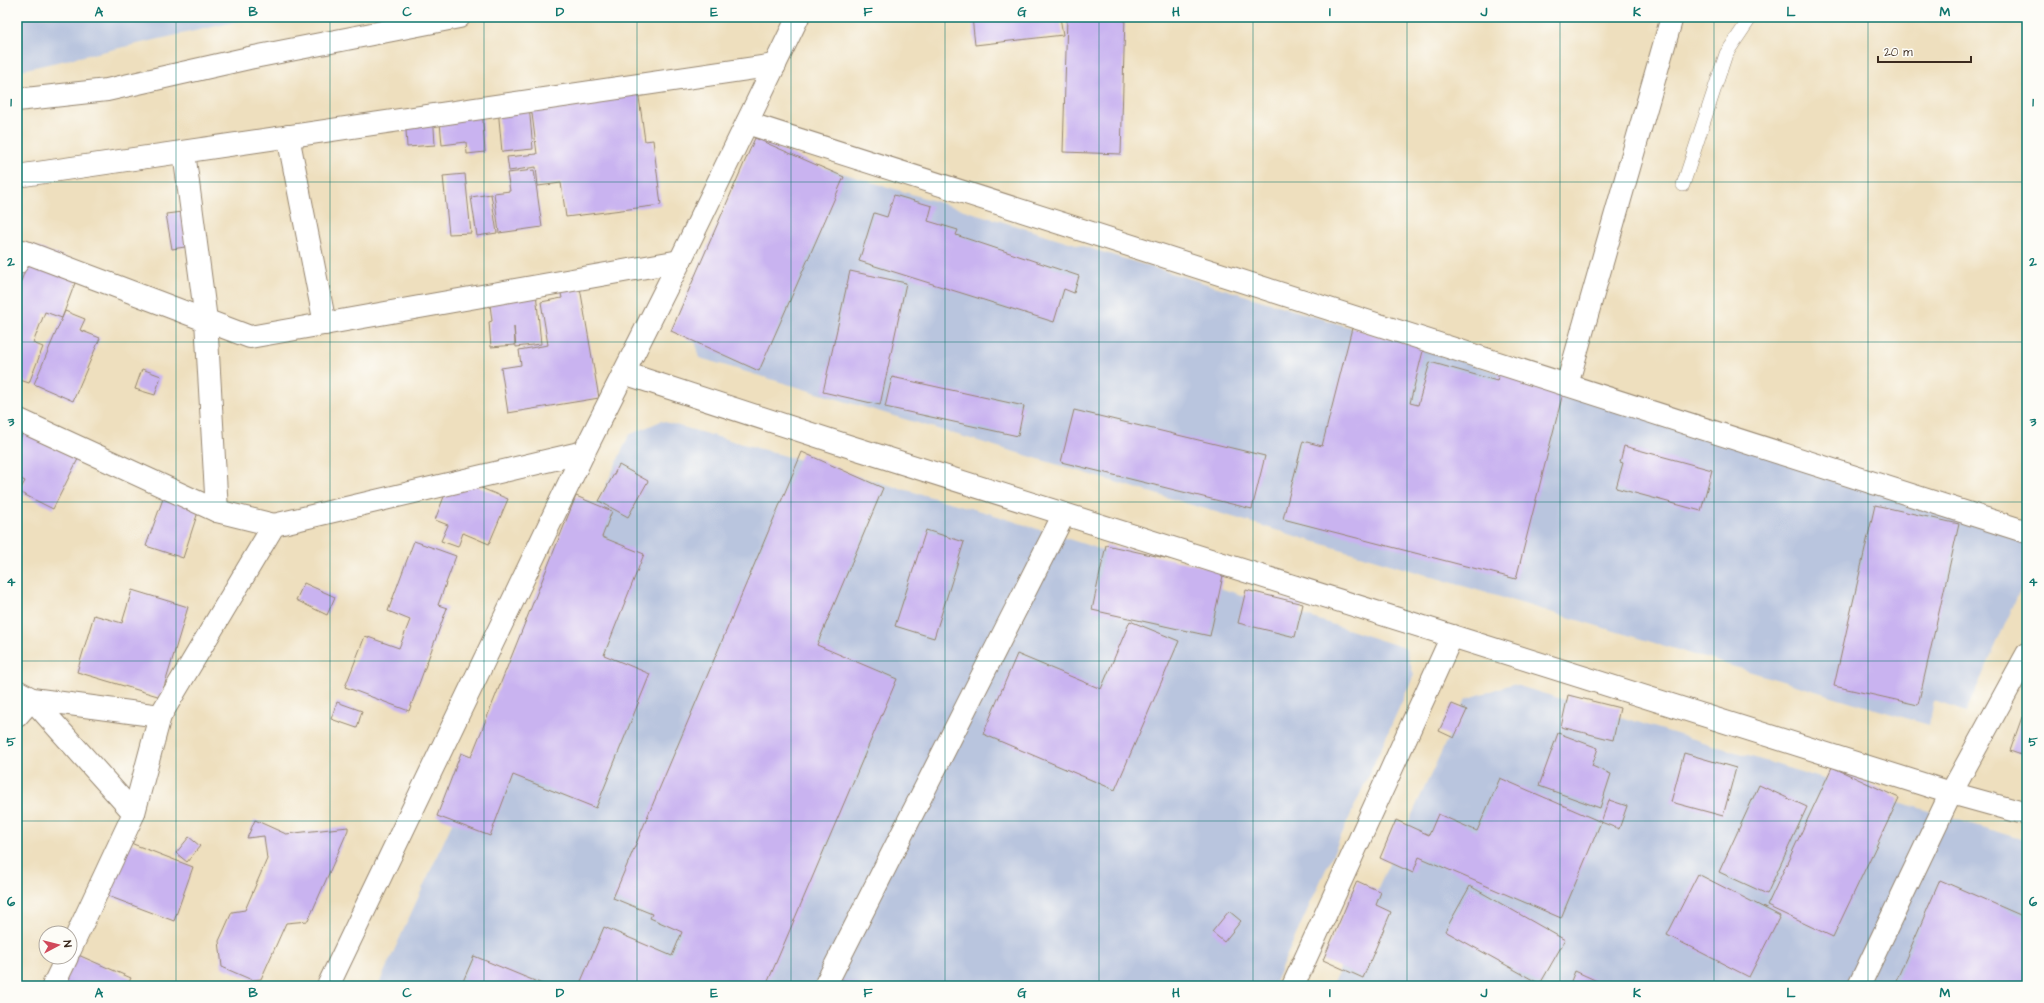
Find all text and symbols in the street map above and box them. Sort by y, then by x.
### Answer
text: A [95,3,104,21]
text: B [248,3,258,21]
text: C [402,3,412,21]
text: D [556,3,565,21]
text: E [710,3,718,21]
text: F [863,3,873,21]
text: G [1017,3,1027,21]
text: H [1172,3,1180,21]
text: I [1329,3,1331,21]
text: J [1480,3,1488,21]
text: K [1633,3,1641,21]
text: L [1786,3,1796,21]
text: M [1940,3,1951,21]
scale bar [1878,38,1971,64]
text: 20 m [1884,44,1913,61]
text: 1 [10,93,12,111]
text: 1 [2032,93,2034,111]
text: 2 [6,253,15,271]
text: 2 [2028,253,2037,271]
text: 3 [7,413,15,431]
text: 3 [2029,413,2037,431]
text: 4 [7,573,16,591]
text: 4 [2029,573,2038,591]
text: 5 [6,733,16,751]
text: 5 [2028,733,2038,751]
text: 6 [7,893,16,911]
text: 6 [2029,893,2038,911]
north arrow [38,925,78,965]
text: N [60,940,75,948]
text: A [95,984,104,1002]
text: B [248,984,258,1002]
text: C [402,984,412,1002]
text: D [556,984,565,1002]
text: E [710,984,718,1002]
text: F [863,984,873,1002]
text: G [1017,984,1027,1002]
text: H [1172,984,1180,1002]
text: I [1329,984,1331,1002]
text: J [1480,984,1488,1002]
text: K [1633,984,1641,1002]
text: L [1786,984,1796,1002]
text: M [1940,984,1951,1002]

